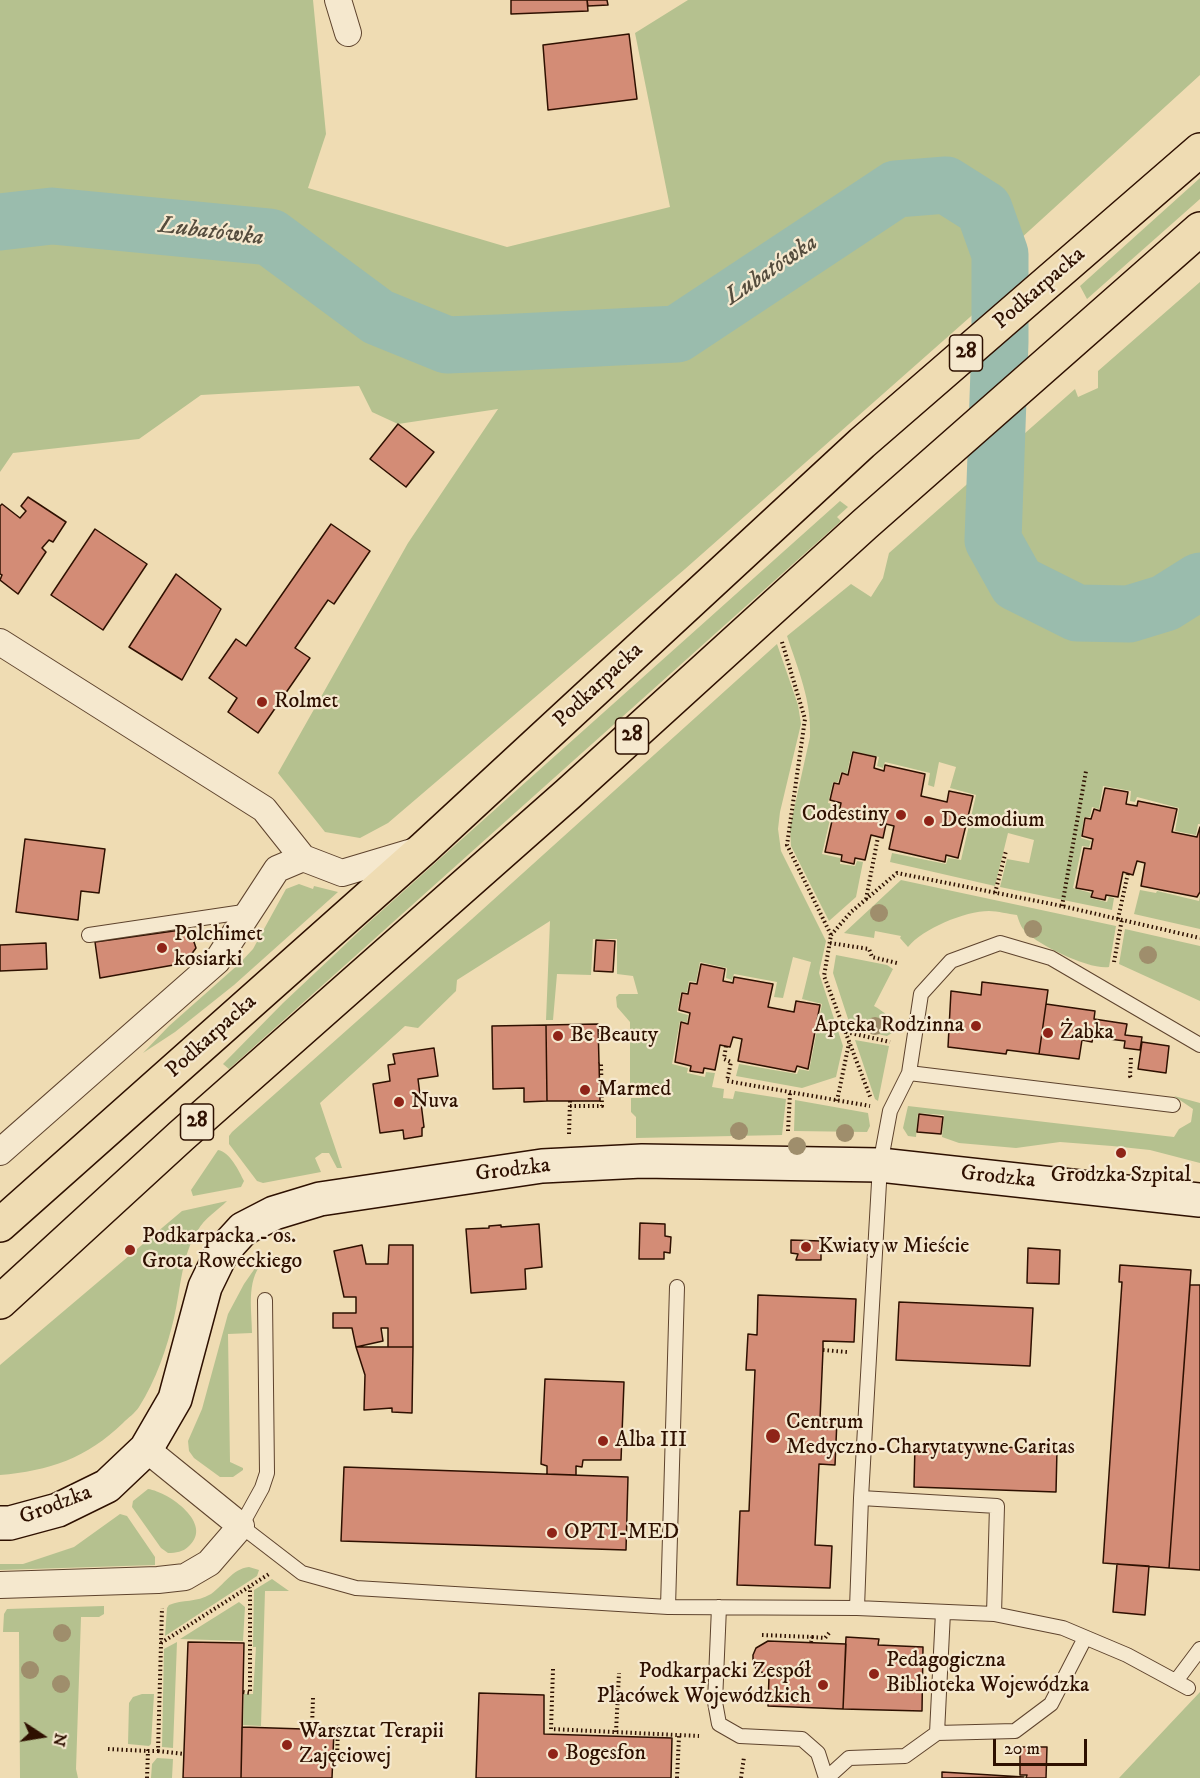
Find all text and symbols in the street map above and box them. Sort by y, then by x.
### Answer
water label: Lubatówka [157,212,265,254]
water label: Lubatówka [720,230,824,312]
street label: Podkarpacka [989,242,1091,336]
road number: 28 [950,335,982,371]
street label: Podkarpacka [549,638,649,734]
place label: Rolmet [274,689,338,715]
marker: Rolmet [255,695,269,709]
road number: 28 [616,718,648,754]
place label: Codestiny [802,802,889,828]
marker: Codestiny [894,808,908,822]
place label: Desmodium [941,808,1045,834]
marker: Desmodium [922,814,936,828]
place label: Polchimet kosiarki [174,922,263,974]
marker: Polchimet kosiarki [155,941,169,955]
street label: Podkarpacka [161,990,263,1084]
place label: Apteka Rodzinna [814,1013,964,1039]
marker: Apteka Rodzinna [969,1019,983,1033]
place label: Żabka [1060,1020,1114,1046]
place label: Be Beauty [570,1023,658,1049]
marker: Żabka [1041,1026,1055,1040]
marker: Be Beauty [551,1029,565,1043]
place label: Marmed [597,1077,671,1103]
marker: Marmed [578,1083,592,1097]
place label: Nuva [411,1089,458,1115]
marker: Nuva [392,1095,406,1109]
road number: 28 [180,1104,214,1140]
marker: Grodzka Szpital [1114,1146,1128,1160]
street label: Grodzka [474,1153,552,1189]
street label: Grodzka [959,1161,1037,1195]
place label: Grodzka Szpital [1051,1163,1191,1189]
place label: Podkarpacka - os. Grota Roweckiego [142,1224,302,1276]
place label: Kwiaty w Mieście [818,1234,969,1260]
marker: Kwiaty w Mieście [799,1240,813,1254]
marker: Podkarpacka - os. Grota Roweckiego [123,1243,137,1257]
place label: Centrum Medyczno-Charytatywne Caritas [786,1410,1075,1462]
marker: Centrum Medyczno-Charytatywne Caritas [764,1427,782,1445]
place label: Alba III [615,1428,687,1454]
marker: Alba III [596,1434,610,1448]
street label: Grodzka [16,1480,96,1532]
place label: OPTI-MED [564,1520,679,1546]
marker: OPTI-MED [545,1526,559,1540]
place label: Pedagogiczna Biblioteka Wojewódzka [886,1648,1089,1700]
place label: Podkarpacki Zespół Placówek Wojewódzkich [596,1659,811,1711]
marker: Pedagogiczna Biblioteka Wojewódzka [867,1667,881,1681]
marker: Podkarpacki Zespół Placówek Wojewódzkich [816,1678,830,1692]
north arrow [12,1706,72,1766]
place label: Warsztat Terapii Zajęciowej [299,1719,444,1771]
scale bar [996,1727,1090,1765]
text: N [48,1731,71,1748]
marker: Warsztat Terapii Zajęciowej [280,1738,294,1752]
text: 20 m [1004,1738,1040,1760]
place label: Bogesfon [565,1741,646,1767]
marker: Bogesfon [546,1747,560,1761]

